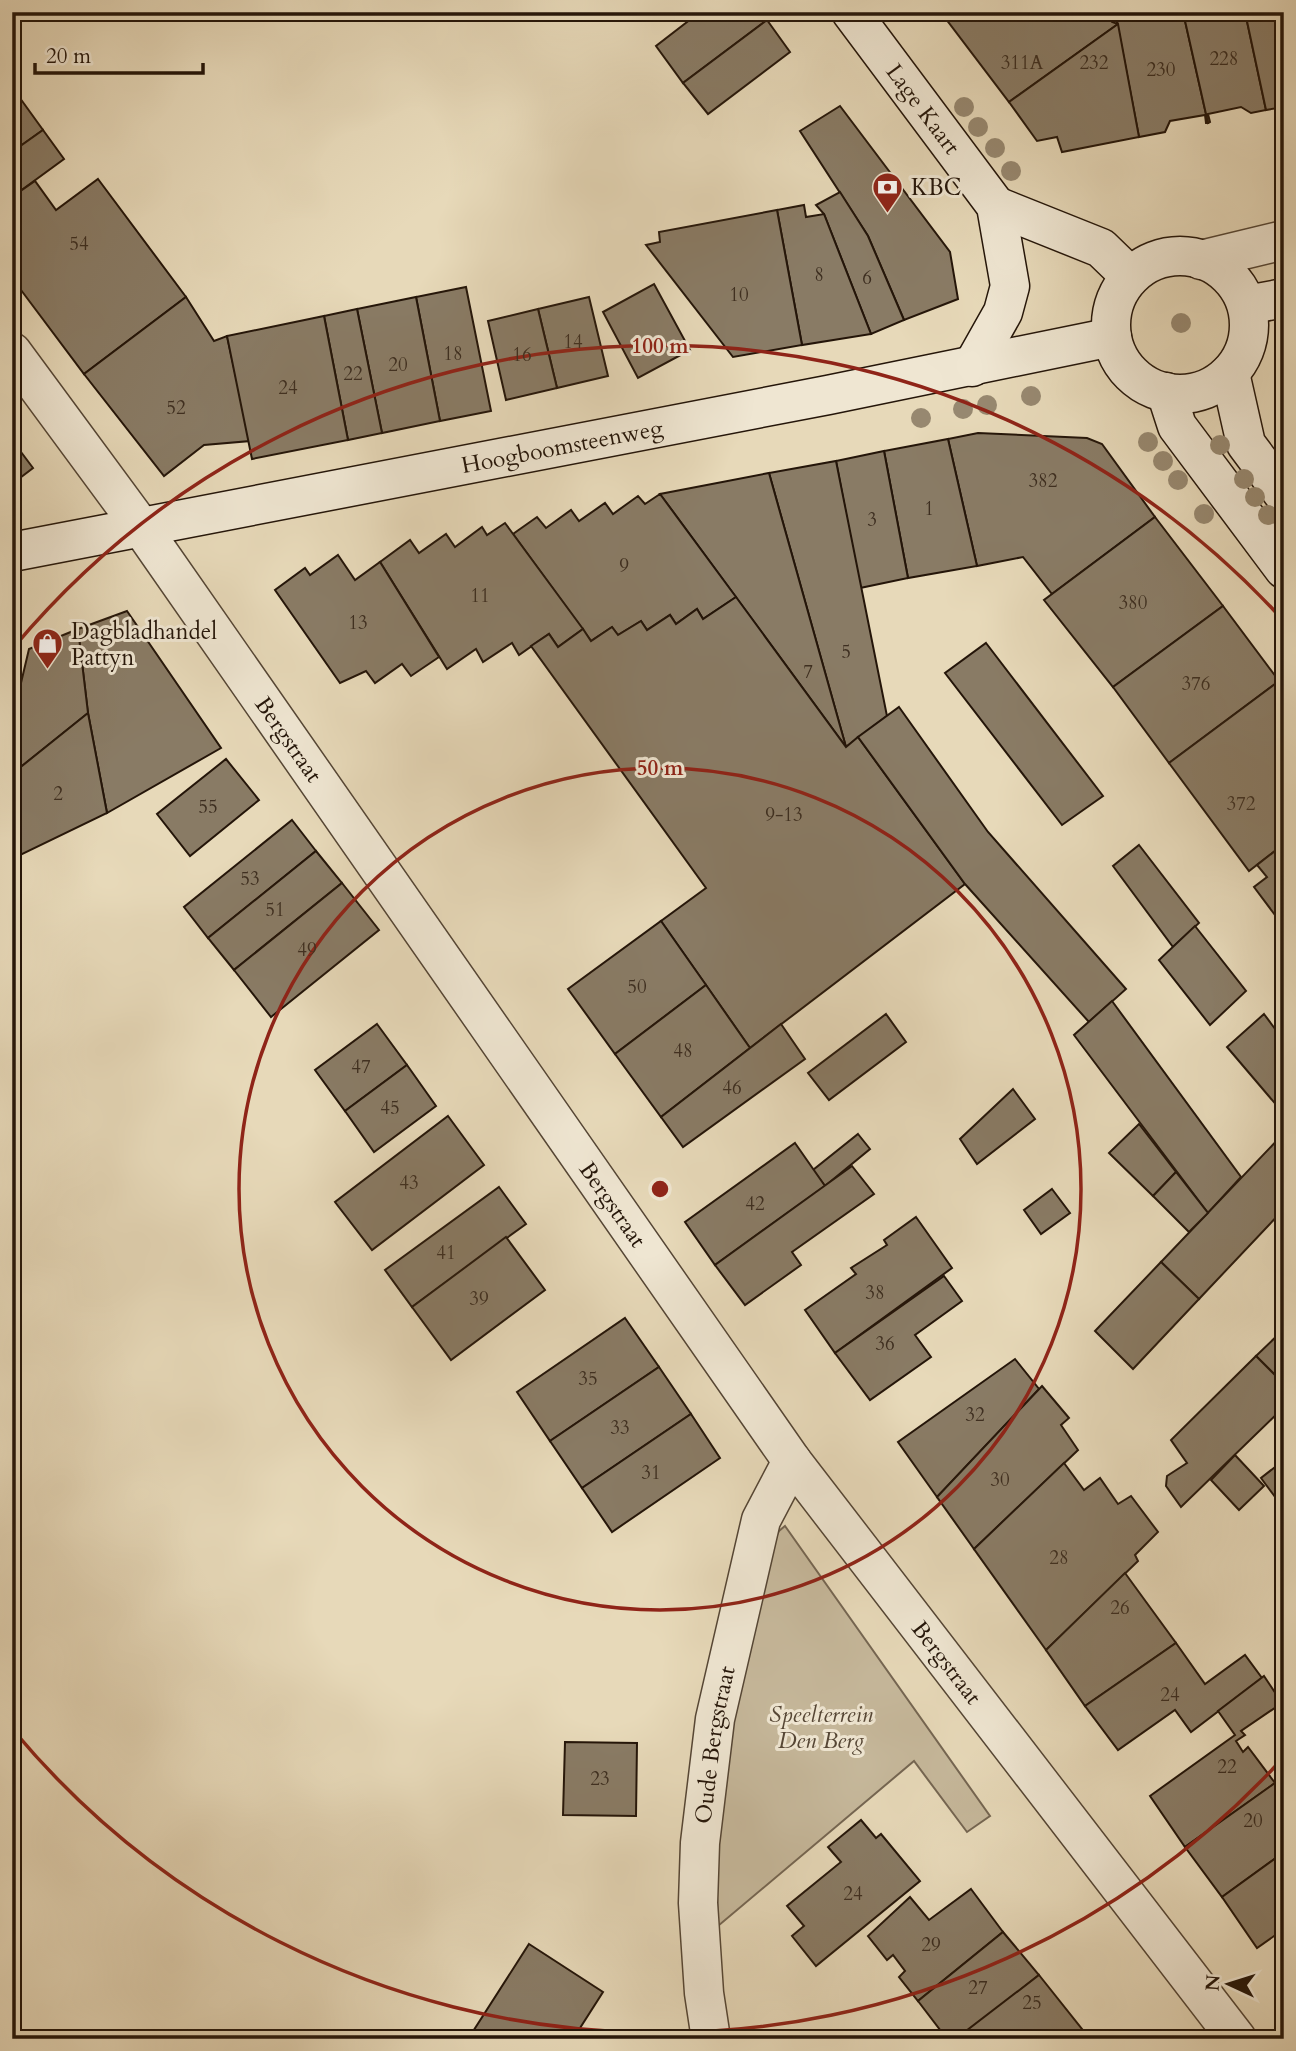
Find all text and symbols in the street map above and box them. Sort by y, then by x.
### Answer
scale bar [35,32,203,76]
text: 20 m [46,42,91,71]
house number: 228 [1209,46,1239,72]
house number: 311A [1001,50,1044,76]
house number: 232 [1079,50,1109,76]
street label: Lage Kaart [879,57,968,161]
house number: 230 [1146,57,1176,83]
bank icon: KBC [871,170,905,214]
place label: KBC [911,172,961,203]
house number: 54 [69,231,89,257]
house number: 8 [814,262,824,288]
house number: 6 [862,265,872,291]
house number: 10 [729,282,749,308]
house number: 14 [563,329,583,355]
text: 100 m [631,332,689,361]
house number: 18 [443,341,463,367]
house number: 16 [512,342,532,368]
house number: 20 [388,352,408,378]
house number: 22 [343,361,363,387]
house number: 24 [278,375,298,401]
house number: 52 [166,395,186,421]
street label: Hoogboomsteenweg [459,412,665,481]
house number: 382 [1028,468,1058,494]
house number: 1 [924,496,934,522]
house number: 3 [867,507,877,533]
house number: 9 [619,553,629,579]
house number: 11 [470,583,490,609]
house number: 380 [1118,590,1148,616]
house number: 13 [348,610,368,636]
place label: Dagbladhandel Pattyn [71,616,217,673]
shop icon: Dagbladhandel Pattyn [31,627,65,671]
house number: 5 [841,639,851,665]
house number: 7 [803,659,813,685]
house number: 376 [1181,671,1211,697]
street label: Bergstraat [248,690,330,788]
text: 50 m [637,754,684,783]
house number: 2 [53,781,63,807]
house number: 372 [1226,791,1256,817]
house number: 55 [198,794,218,820]
house number: 9-13 [765,802,803,828]
house number: 53 [240,866,260,892]
house number: 51 [265,897,285,923]
house number: 49 [297,937,317,963]
house number: 50 [627,974,647,1000]
house number: 48 [673,1038,693,1064]
house number: 47 [351,1054,371,1080]
house number: 46 [722,1075,742,1101]
house number: 45 [380,1095,400,1121]
street label: Bergstraat [572,1155,654,1253]
house number: 43 [399,1170,419,1196]
centre of rings [648,1177,672,1201]
house number: 42 [745,1191,765,1217]
house number: 41 [436,1240,456,1266]
house number: 38 [865,1280,885,1306]
house number: 39 [469,1286,489,1312]
house number: 36 [875,1331,895,1357]
house number: 35 [578,1366,598,1392]
house number: 32 [965,1402,985,1428]
house number: 33 [610,1415,630,1441]
house number: 31 [641,1460,661,1486]
house number: 30 [990,1467,1010,1493]
house number: 28 [1049,1545,1069,1571]
house number: 26 [1110,1595,1130,1621]
street label: Bergstraat [905,1614,989,1711]
street label: Oude Bergstraat [687,1663,742,1825]
house number: 24 [1160,1682,1180,1708]
park label: Speelterrein Den Berg [769,1699,874,1756]
house number: 22 [1217,1754,1237,1780]
house number: 23 [590,1766,610,1792]
house number: 20 [1243,1808,1263,1834]
house number: 24 [843,1881,863,1907]
house number: 29 [921,1932,941,1958]
north arrow [1194,1950,1264,2020]
text: N [1199,1973,1227,1992]
house number: 27 [968,1975,988,2001]
house number: 25 [1022,1990,1042,2016]

